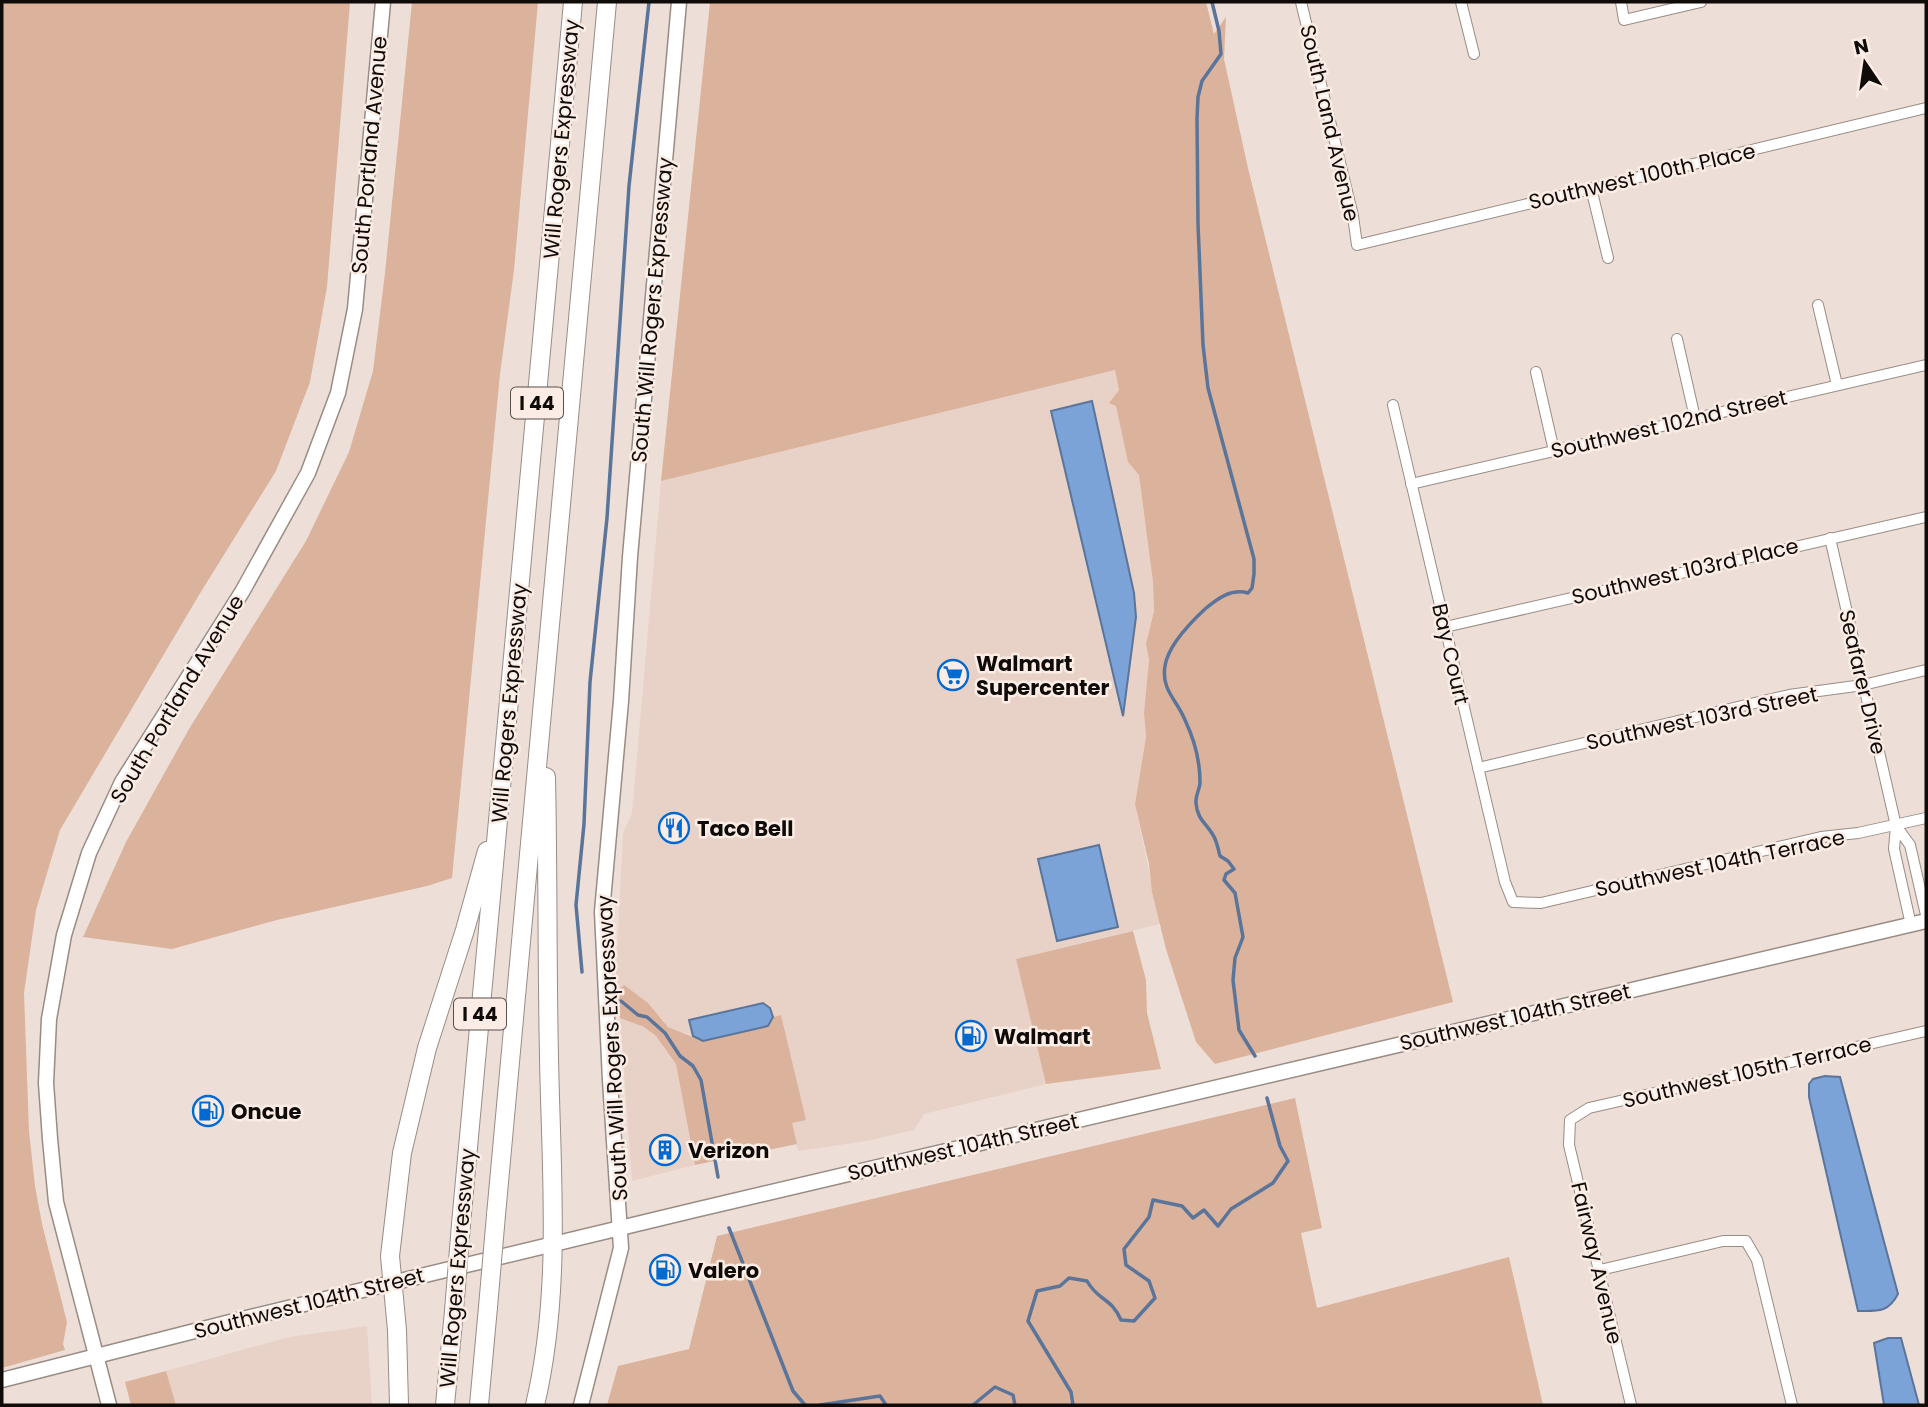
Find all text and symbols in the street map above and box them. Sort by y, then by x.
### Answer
street label: Will Rogers Expressway [536,18,586,260]
street label: South Land Avenue [1293,22,1367,224]
north arrow [1830,28,1900,98]
text: N [1851,32,1871,62]
street label: South Portland Avenue [344,35,394,275]
street label: Southwest 100th Place [1526,136,1758,216]
street label: South Will Rogers Expressway [624,156,680,464]
street label: Southwest 102nd Street [1548,383,1790,465]
road number: I 44 [511,388,563,418]
street label: Southwest 103rd Place [1569,531,1801,611]
street label: Will Rogers Expressway [484,582,534,824]
street label: South Portland Avenue [103,589,251,809]
street label: Bay Court [1425,601,1477,707]
street label: Seafarer Drive [1832,607,1894,757]
place label: Walmart Supercenter [976,649,1110,702]
supermarket icon: Walmart Supercenter [936,658,970,692]
street label: Southwest 103rd Street [1583,679,1821,757]
restaurant icon: Taco Bell [657,811,691,845]
place label: Taco Bell [697,814,793,843]
street label: Southwest 104th Terrace [1592,822,1848,904]
street label: South Will Rogers Expressway [589,894,634,1202]
street label: Southwest 104th Street [1397,976,1633,1058]
road number: I 44 [454,998,506,1030]
fuel station icon: Walmart [954,1019,988,1053]
place label: Walmart [994,1022,1091,1051]
street label: Southwest 105th Terrace [1620,1029,1874,1115]
fuel station icon: Oncue [191,1094,225,1128]
place label: Oncue [231,1097,302,1126]
street label: Southwest 104th Street [845,1106,1081,1188]
building icon: Verizon [648,1133,682,1167]
place label: Verizon [688,1136,769,1165]
street label: Will Rogers Expressway [432,1147,482,1389]
street label: Fairway Avenue [1564,1179,1630,1347]
fuel station icon: Valero [648,1253,682,1287]
place label: Valero [688,1256,759,1285]
street label: Southwest 104th Street [191,1260,427,1346]

